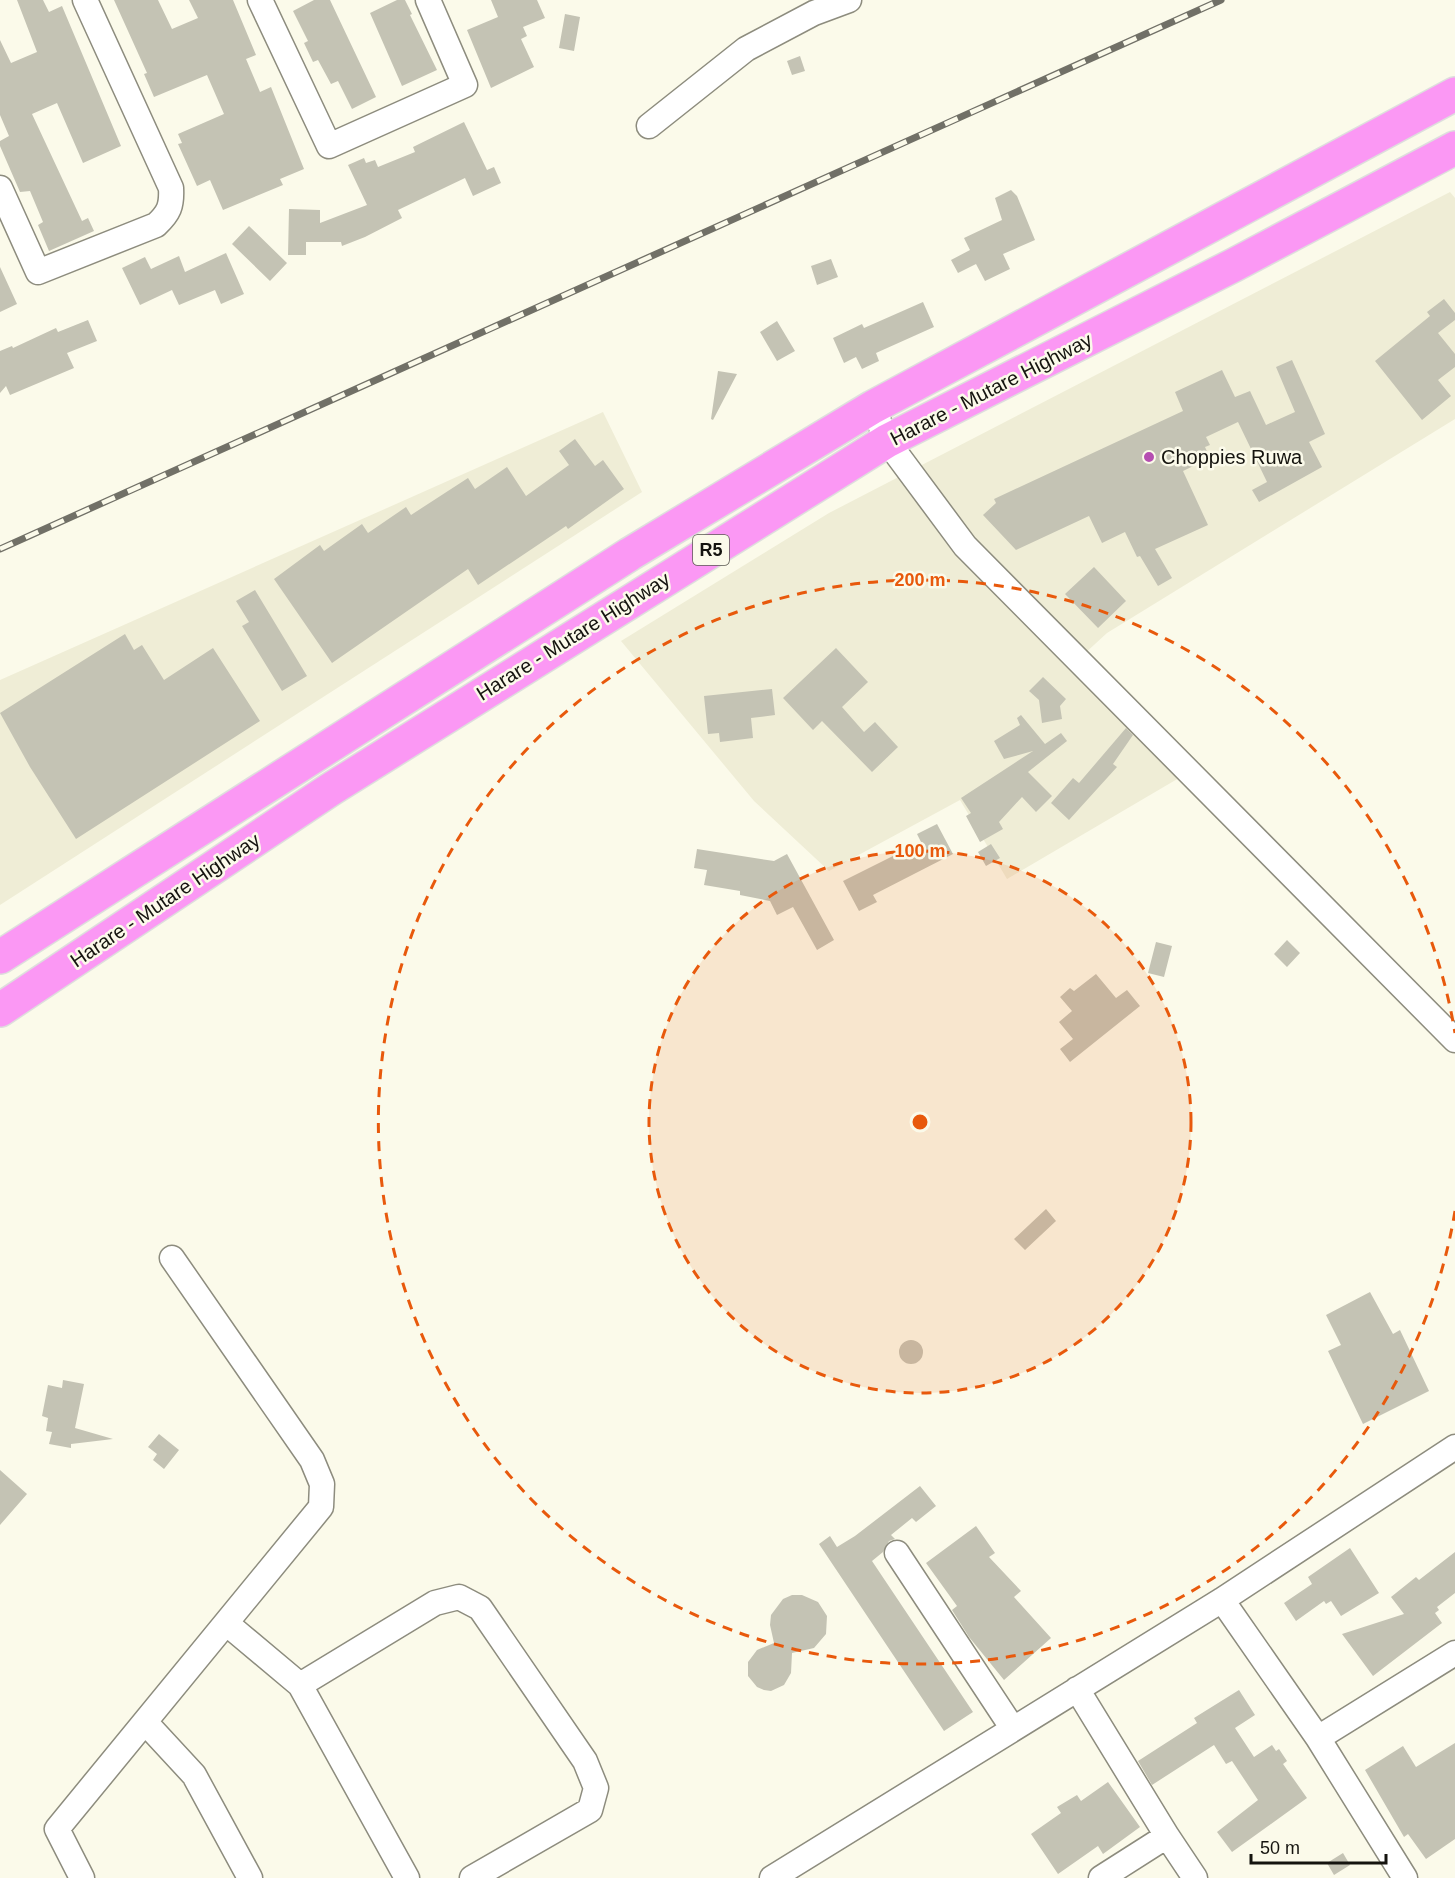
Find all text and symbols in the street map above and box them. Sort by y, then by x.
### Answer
street label: Harare - Mutare Highway [886,328,1096,450]
place label: Choppies Ruwa [1161,446,1303,468]
marker: Choppies Ruwa [1142,450,1156,464]
road number: R5 [693,535,729,565]
street label: Harare - Mutare Highway [472,567,674,705]
text: 200 m [894,570,946,590]
street label: Harare - Mutare Highway [66,828,264,972]
text: 100 m [894,841,946,861]
centre of rings [910,1112,930,1132]
scale bar [1251,1827,1386,1865]
text: 50 m [1260,1838,1300,1858]

